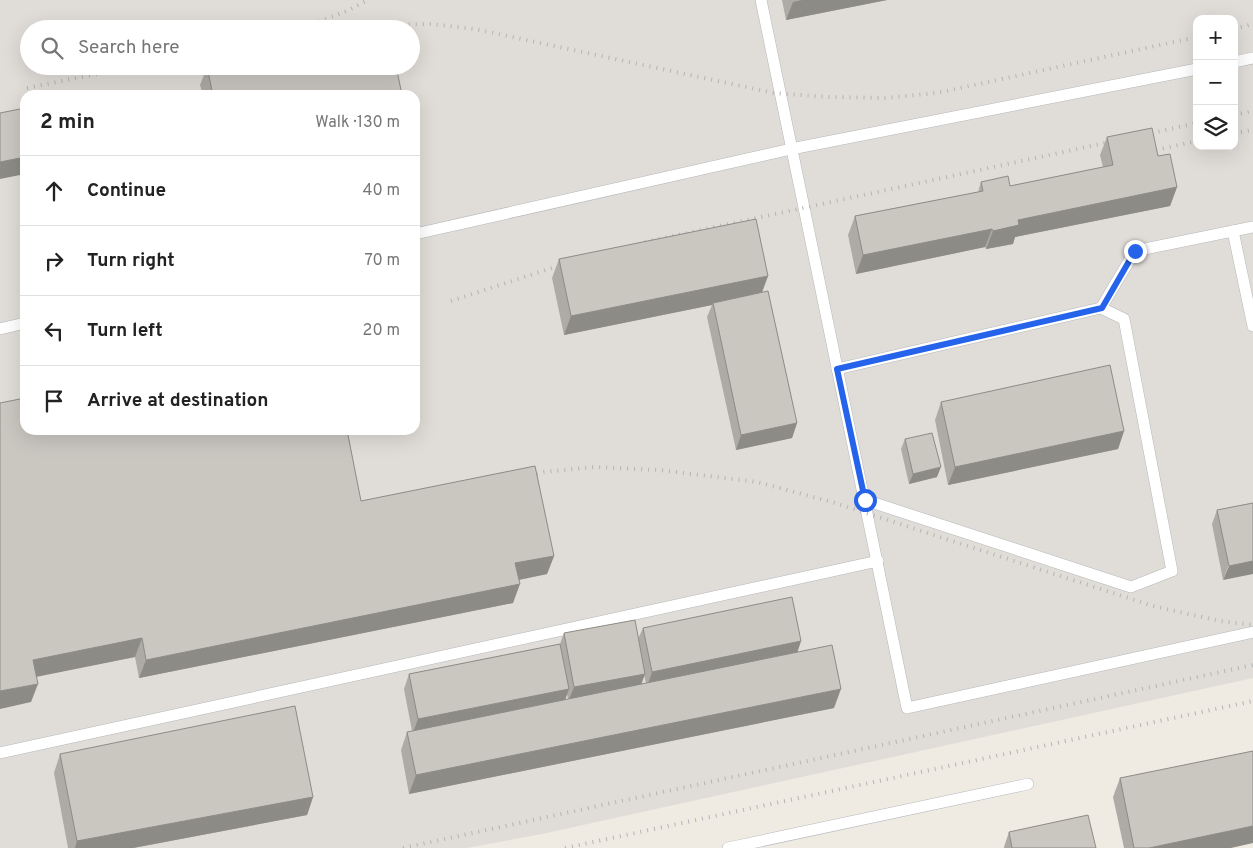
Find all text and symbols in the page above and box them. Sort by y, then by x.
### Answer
map controls [1193,15,1238,150]
button: + [1193,15,1238,60]
search box [20,20,420,75]
icon: search [38,34,66,62]
text: Search here [78,36,180,60]
button: − [1193,60,1238,105]
button: layers [1193,105,1238,150]
text: 2 min [40,109,95,136]
text: Walk · 130 m [315,113,400,133]
icon: ahead [40,177,68,205]
text: Continue [87,179,166,203]
text: 40 m [362,181,400,201]
route end [1124,240,1147,263]
icon: right [40,247,68,275]
text: Turn right [87,249,175,273]
text: 70 m [365,251,400,271]
icon: left [40,317,68,345]
text: Turn left [87,319,163,343]
text: 20 m [363,321,400,341]
icon: arrive [40,387,68,415]
text: Arrive at destination [87,389,268,413]
route start [854,489,877,512]

